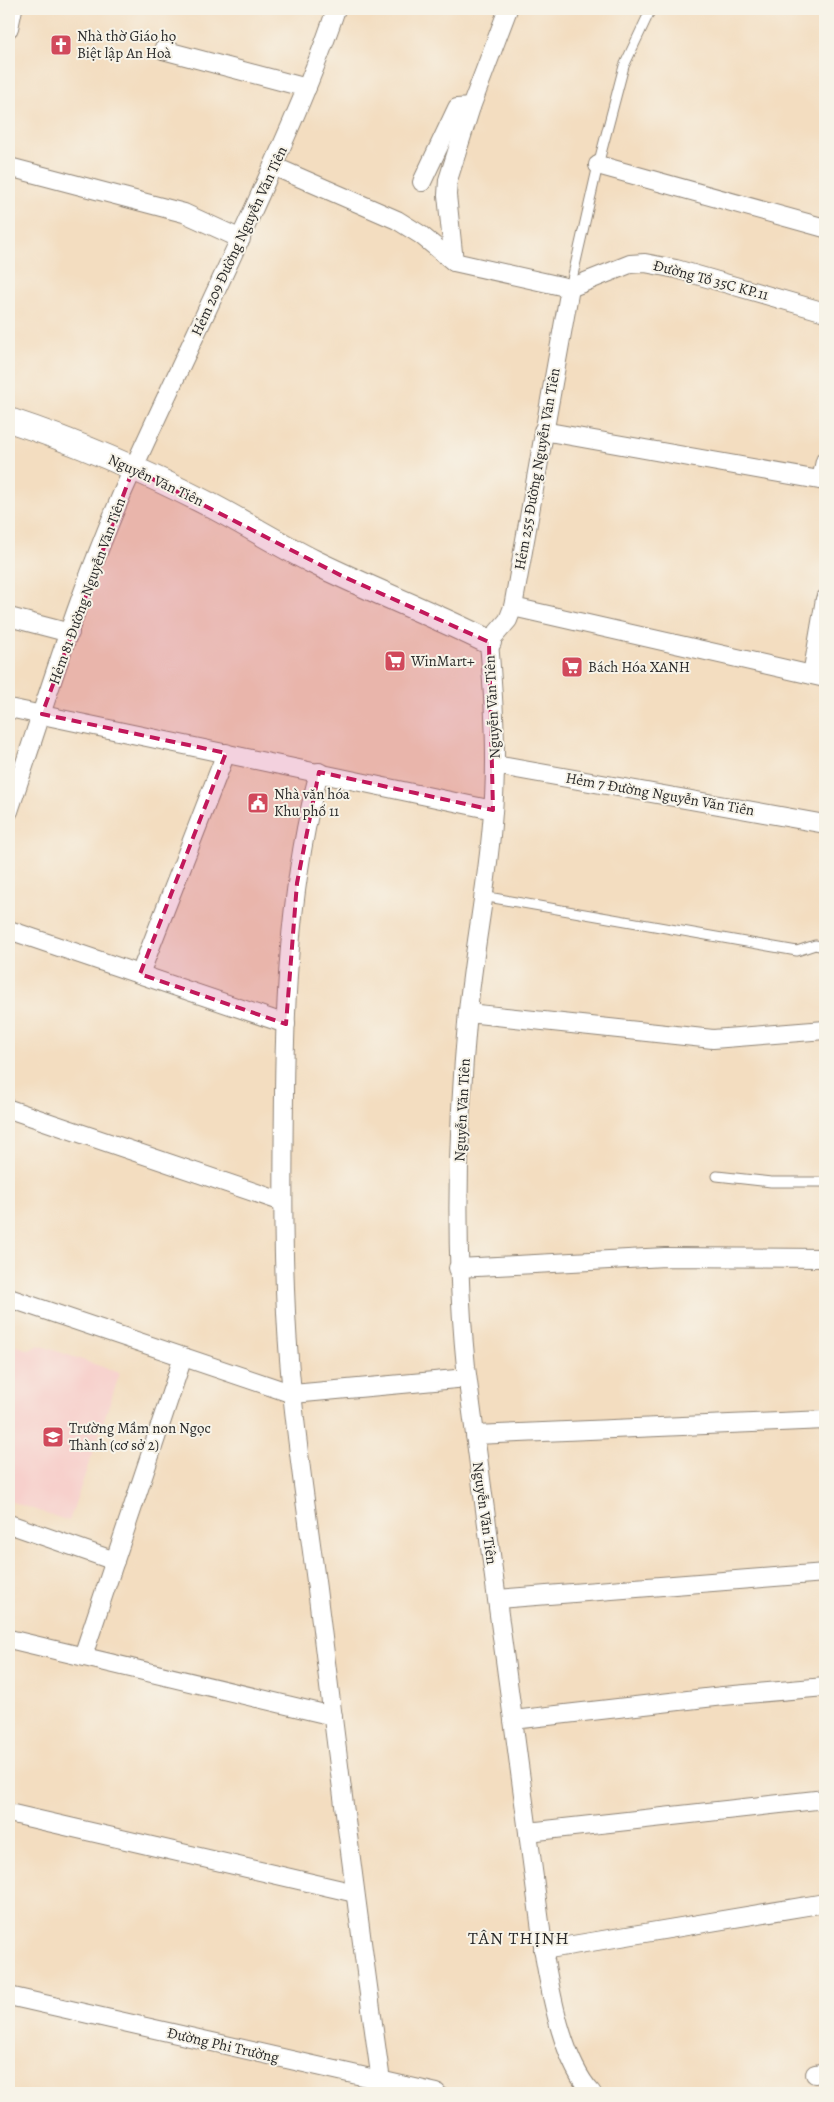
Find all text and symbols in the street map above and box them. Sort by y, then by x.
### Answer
place label: Nhà thờ Giáo họ Biệt lập An Hoà [77,26,176,63]
church icon: Nhà thờ Giáo họ Biệt lập An Hoà [49,33,73,57]
street label: Hẻm 209 Đường Nguyễn Văn Tiên [186,143,292,339]
street label: Đường Tổ 35C KP.11 [651,255,771,305]
street label: Hẻm 255 Đường Nguyễn Văn Tiên [509,366,565,572]
street label: Nguyễn Văn Tiên [105,449,207,511]
street label: Hẻm 81 Đường Nguyễn Văn Tiên [44,495,130,687]
supermarket icon: WinMart+ [383,649,407,673]
place label: WinMart+ [410,651,475,671]
street label: Nguyễn Văn Tiên [479,655,505,759]
supermarket icon: Bách Hóa XANH [560,655,584,679]
place label: Bách Hóa XANH [588,657,690,677]
street label: Hẻm 7 Đường Nguyễn Văn Tiên [564,768,756,820]
place label: Nhà văn hóa Khu phố 11 [274,784,350,821]
public building icon: Nhà văn hóa Khu phố 11 [246,791,270,815]
street label: Nguyễn Văn Tiên [449,1058,475,1162]
place label: Trường Mầm non Ngọc Thành (cơ sở 2) [69,1418,211,1455]
school or university icon: Trường Mầm non Ngọc Thành (cơ sở 2) [41,1425,65,1449]
street label: Nguyễn Văn Tiên [468,1460,502,1566]
district label: TÂN THỊNH [468,1926,570,1950]
street label: Đường Phi Trường [165,2022,281,2068]

